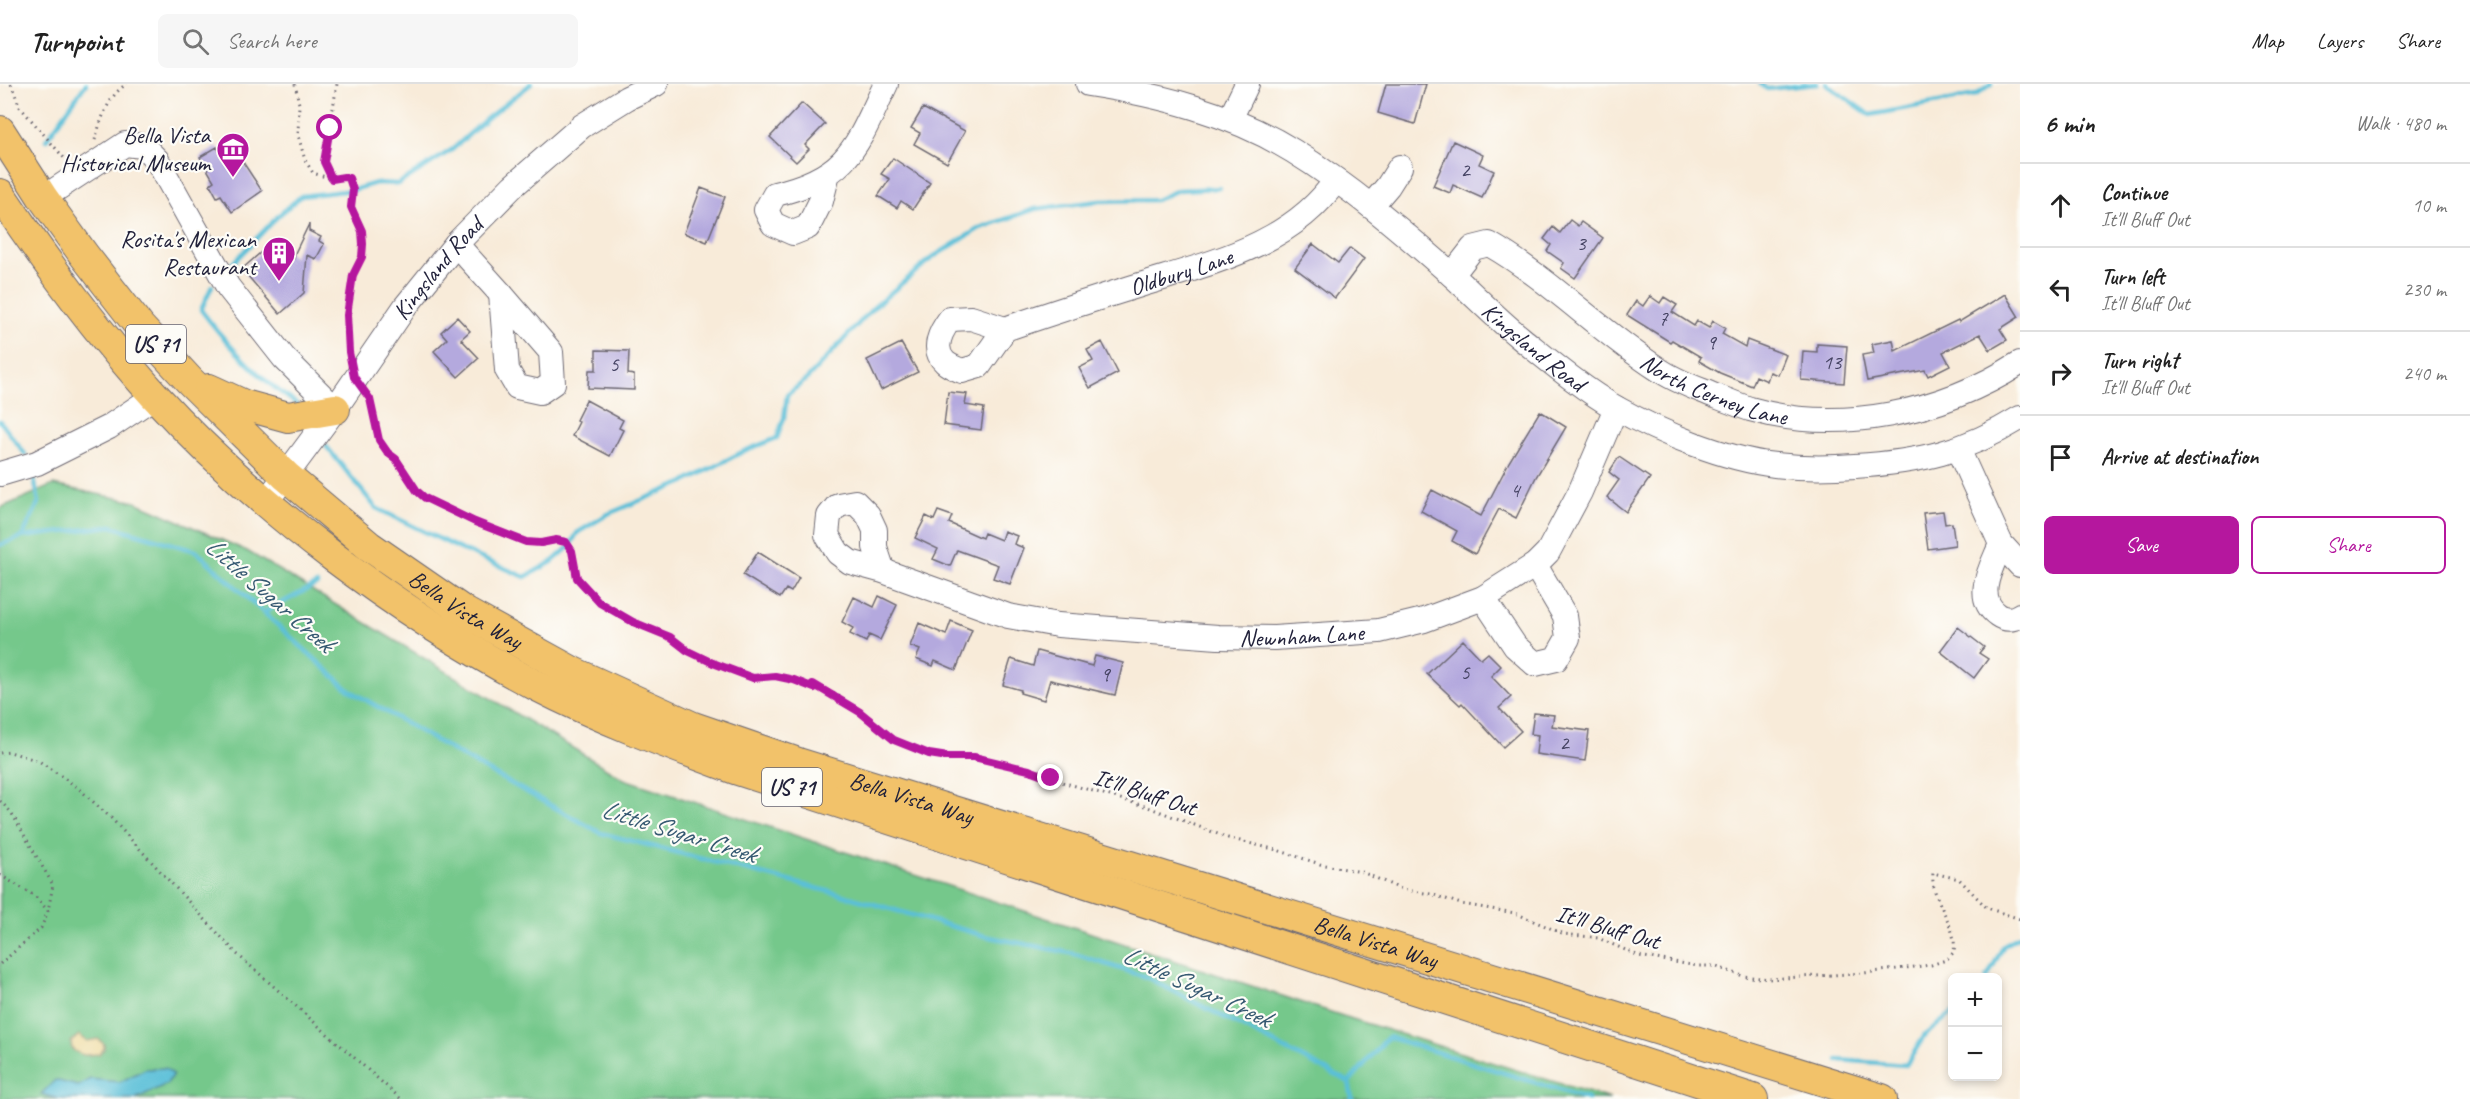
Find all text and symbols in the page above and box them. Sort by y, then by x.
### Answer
search box [158,14,578,68]
text: Turnpoint [30,24,122,59]
icon: search [179,25,212,58]
text: Search here [227,27,317,55]
text: Map [2251,28,2284,54]
text: Layers [2317,28,2363,54]
text: Share [2396,28,2440,54]
text: 6 min [2044,107,2094,140]
text: Walk · 480 m [2356,111,2446,136]
route start [316,114,342,140]
place label: Bella Vista Historical Museum [61,120,213,178]
museum icon: Bella Vista Historical Museum [215,131,251,178]
house number: 2 [1460,157,1471,183]
text: Continue [2101,179,2167,207]
icon: ahead [2044,189,2077,222]
text: 10 m [2412,193,2446,218]
text: It'll Bluff Out [2101,207,2190,232]
street label: Kingsland Road [386,208,492,325]
place label: Rosita's Mexican Restaurant [120,224,258,282]
house number: 3 [1576,230,1587,256]
building icon: Rosita's Mexican Restaurant [261,235,297,282]
street label: Oldbury Lane [1126,241,1239,302]
text: Turn left [2101,263,2165,291]
icon: left [2044,273,2077,306]
text: 230 m [2403,277,2446,302]
text: It'll Bluff Out [2101,291,2190,316]
street label: Kingsland Road [1476,296,1594,400]
house number: 7 [1658,305,1669,331]
road number: US 71 [126,325,186,363]
house number: 9 [1706,329,1717,355]
street label: North Cerney Lane [1634,346,1791,432]
text: Turn right [2101,347,2178,375]
house number: 13 [1823,349,1843,375]
house number: 5 [609,351,620,377]
icon: right [2044,357,2077,390]
text: 240 m [2403,361,2446,386]
text: It'll Bluff Out [2101,375,2190,400]
icon: arrive [2044,441,2077,474]
text: Arrive at destination [2101,443,2258,471]
house number: 4 [1510,477,1522,503]
button: Save [2044,516,2239,574]
button: Share [2251,516,2446,574]
water label: Little Sugar Creek [199,530,344,662]
street label: Bella Vista Way [403,563,529,657]
street label: Newnham Lane [1239,617,1367,653]
house number: 5 [1460,659,1471,685]
house number: 9 [1100,661,1111,687]
house number: 2 [1559,730,1570,756]
street label: It'll Bluff Out [1090,761,1202,823]
route end [1037,764,1063,790]
street label: Bella Vista Way [846,765,979,832]
road number: US 71 [762,768,822,806]
water label: Little Sugar Creek [598,792,764,872]
street label: It'll Bluff Out [1553,898,1665,957]
street label: Bella Vista Way [1310,909,1443,976]
water label: Little Sugar Creek [1118,938,1280,1037]
map controls [1948,973,2002,1081]
button: + [1948,973,2002,1027]
button: − [1948,1027,2002,1081]

